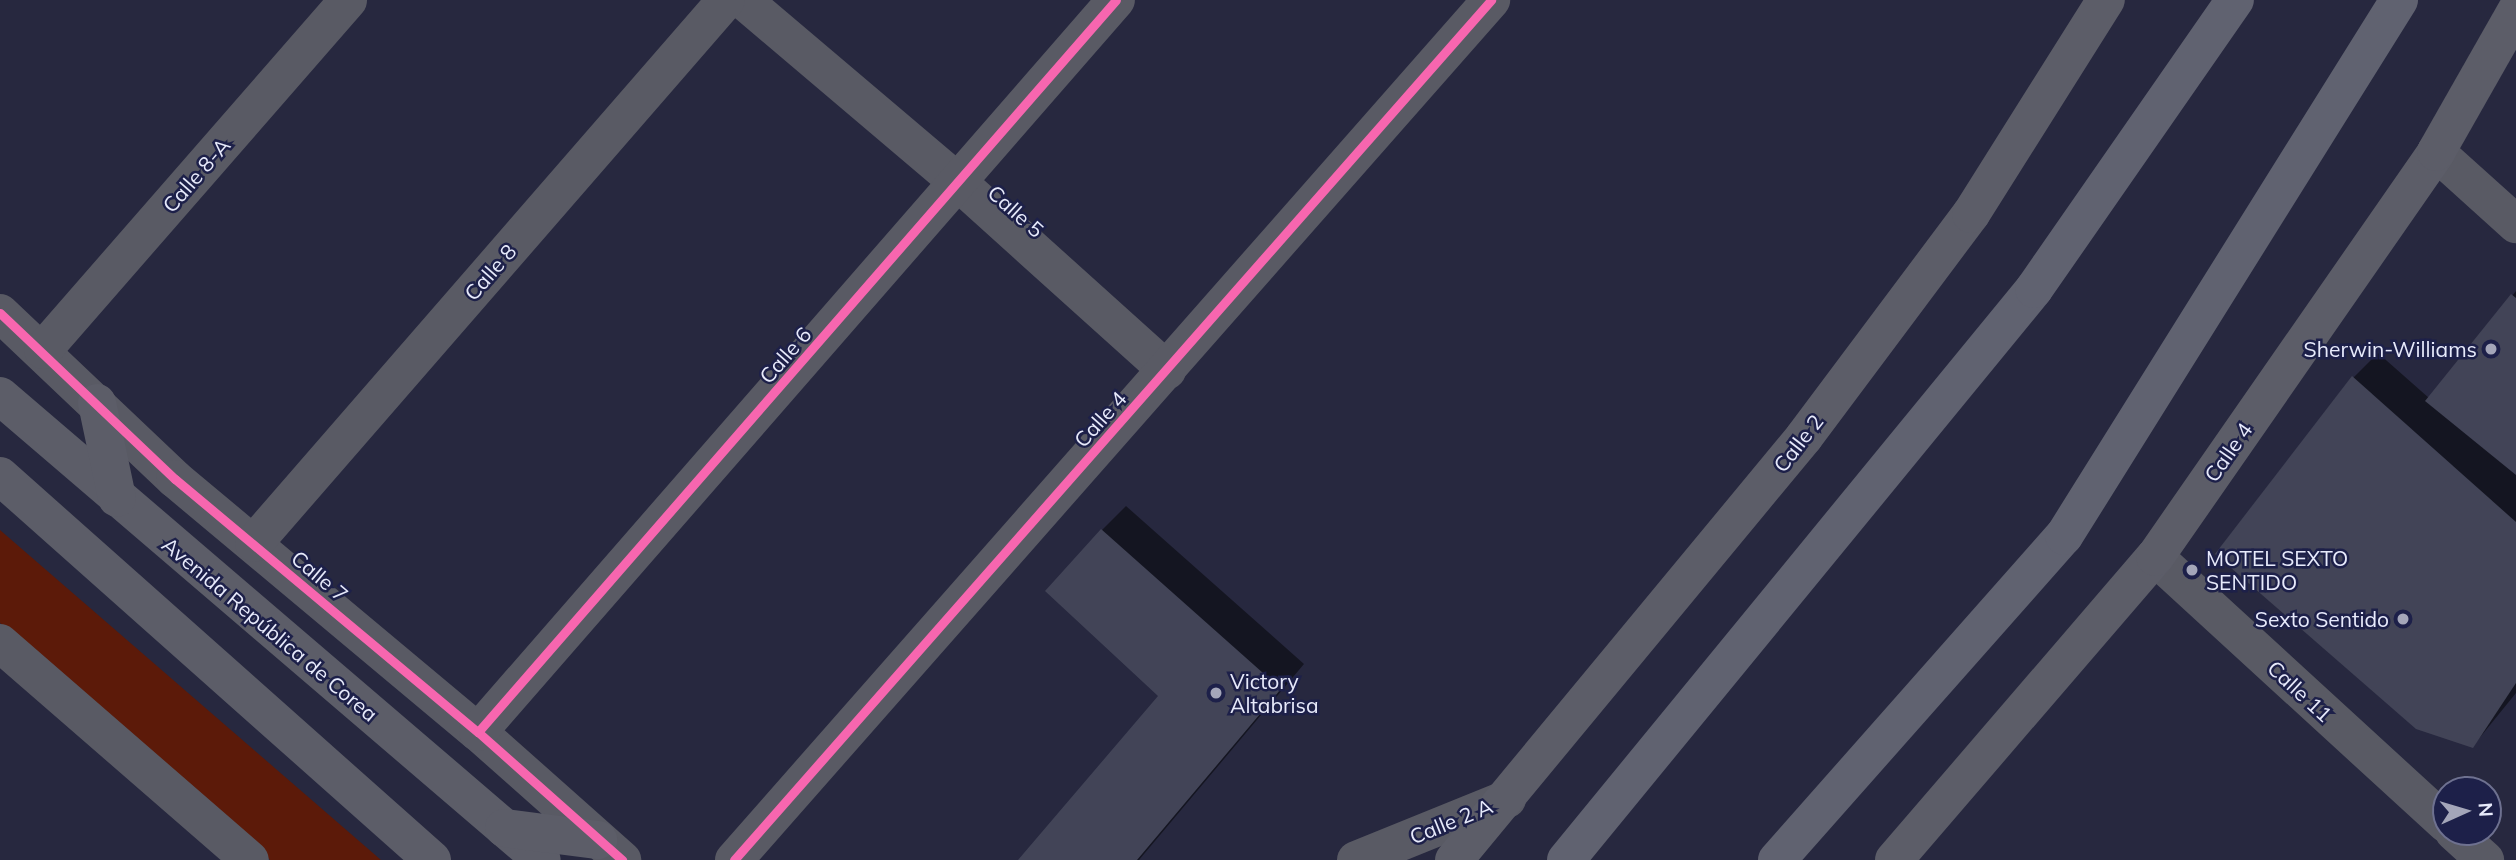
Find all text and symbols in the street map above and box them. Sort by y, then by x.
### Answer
street label: Calle 8-A [157,133,235,217]
street label: Calle 5 [983,180,1049,242]
street label: Calle 8 [459,239,521,305]
street label: Calle 6 [754,322,816,388]
place label: Sherwin-Williams [2304,336,2477,362]
marker: Sherwin-Williams [2483,341,2499,357]
street label: Calle 4 [1069,386,1131,452]
street label: Calle 2 [1768,409,1828,477]
street label: Calle 4 [2199,418,2257,486]
street label: Avenida República de Corea [157,531,383,727]
street label: Calle 7 [287,545,353,607]
place label: MOTEL SEXTO SENTIDO [2206,545,2348,595]
marker: MOTEL SEXTO SENTIDO [2184,562,2200,578]
place label: Sexto Sentido [2255,606,2389,632]
marker: Sexto Sentido [2395,611,2411,627]
street label: Calle 11 [2263,655,2337,727]
place label: Victory Altabrisa [1230,668,1319,718]
marker: Victory Altabrisa [1208,685,1224,701]
north arrow [2432,776,2502,846]
street label: Calle 2 A [1406,793,1496,849]
text: N [2473,802,2498,818]

